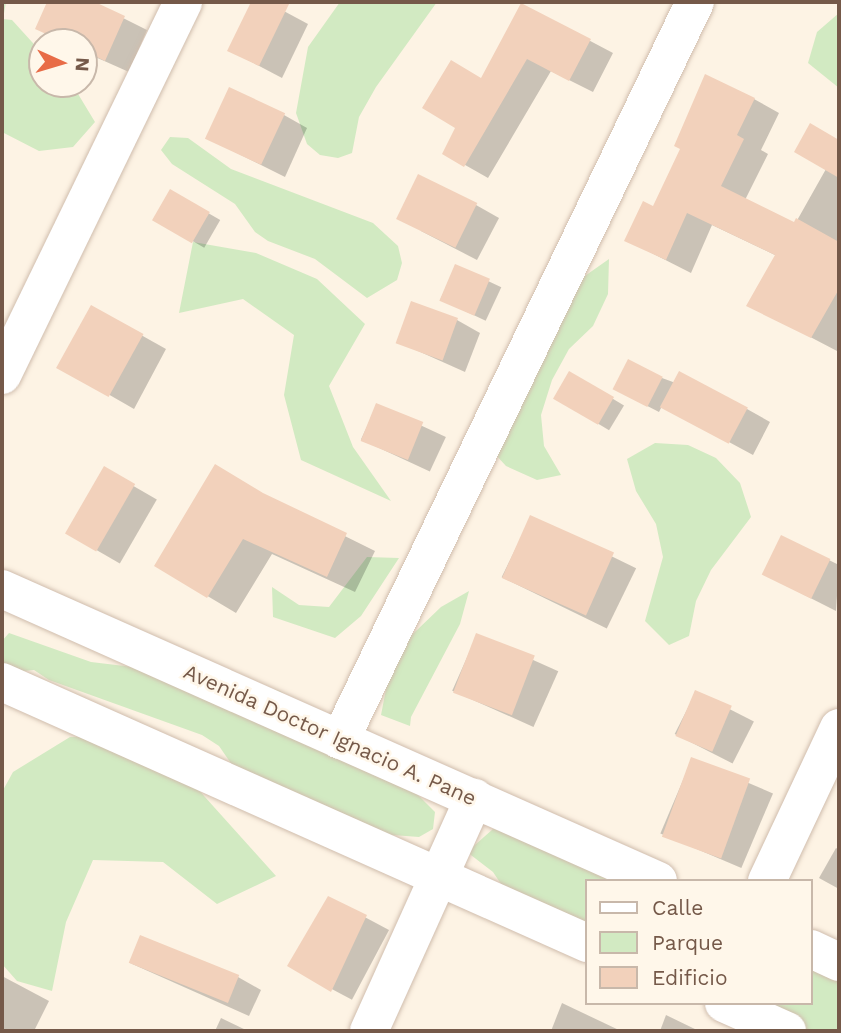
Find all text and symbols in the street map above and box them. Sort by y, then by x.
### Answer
north arrow [28,28,98,98]
text: N [70,57,94,72]
street label: Avenida Doctor Ignacio A. Pane [179,659,481,811]
legend [586,879,813,1005]
text: Calle [652,895,703,920]
text: Parque [652,930,723,955]
text: Edificio [652,965,728,990]

